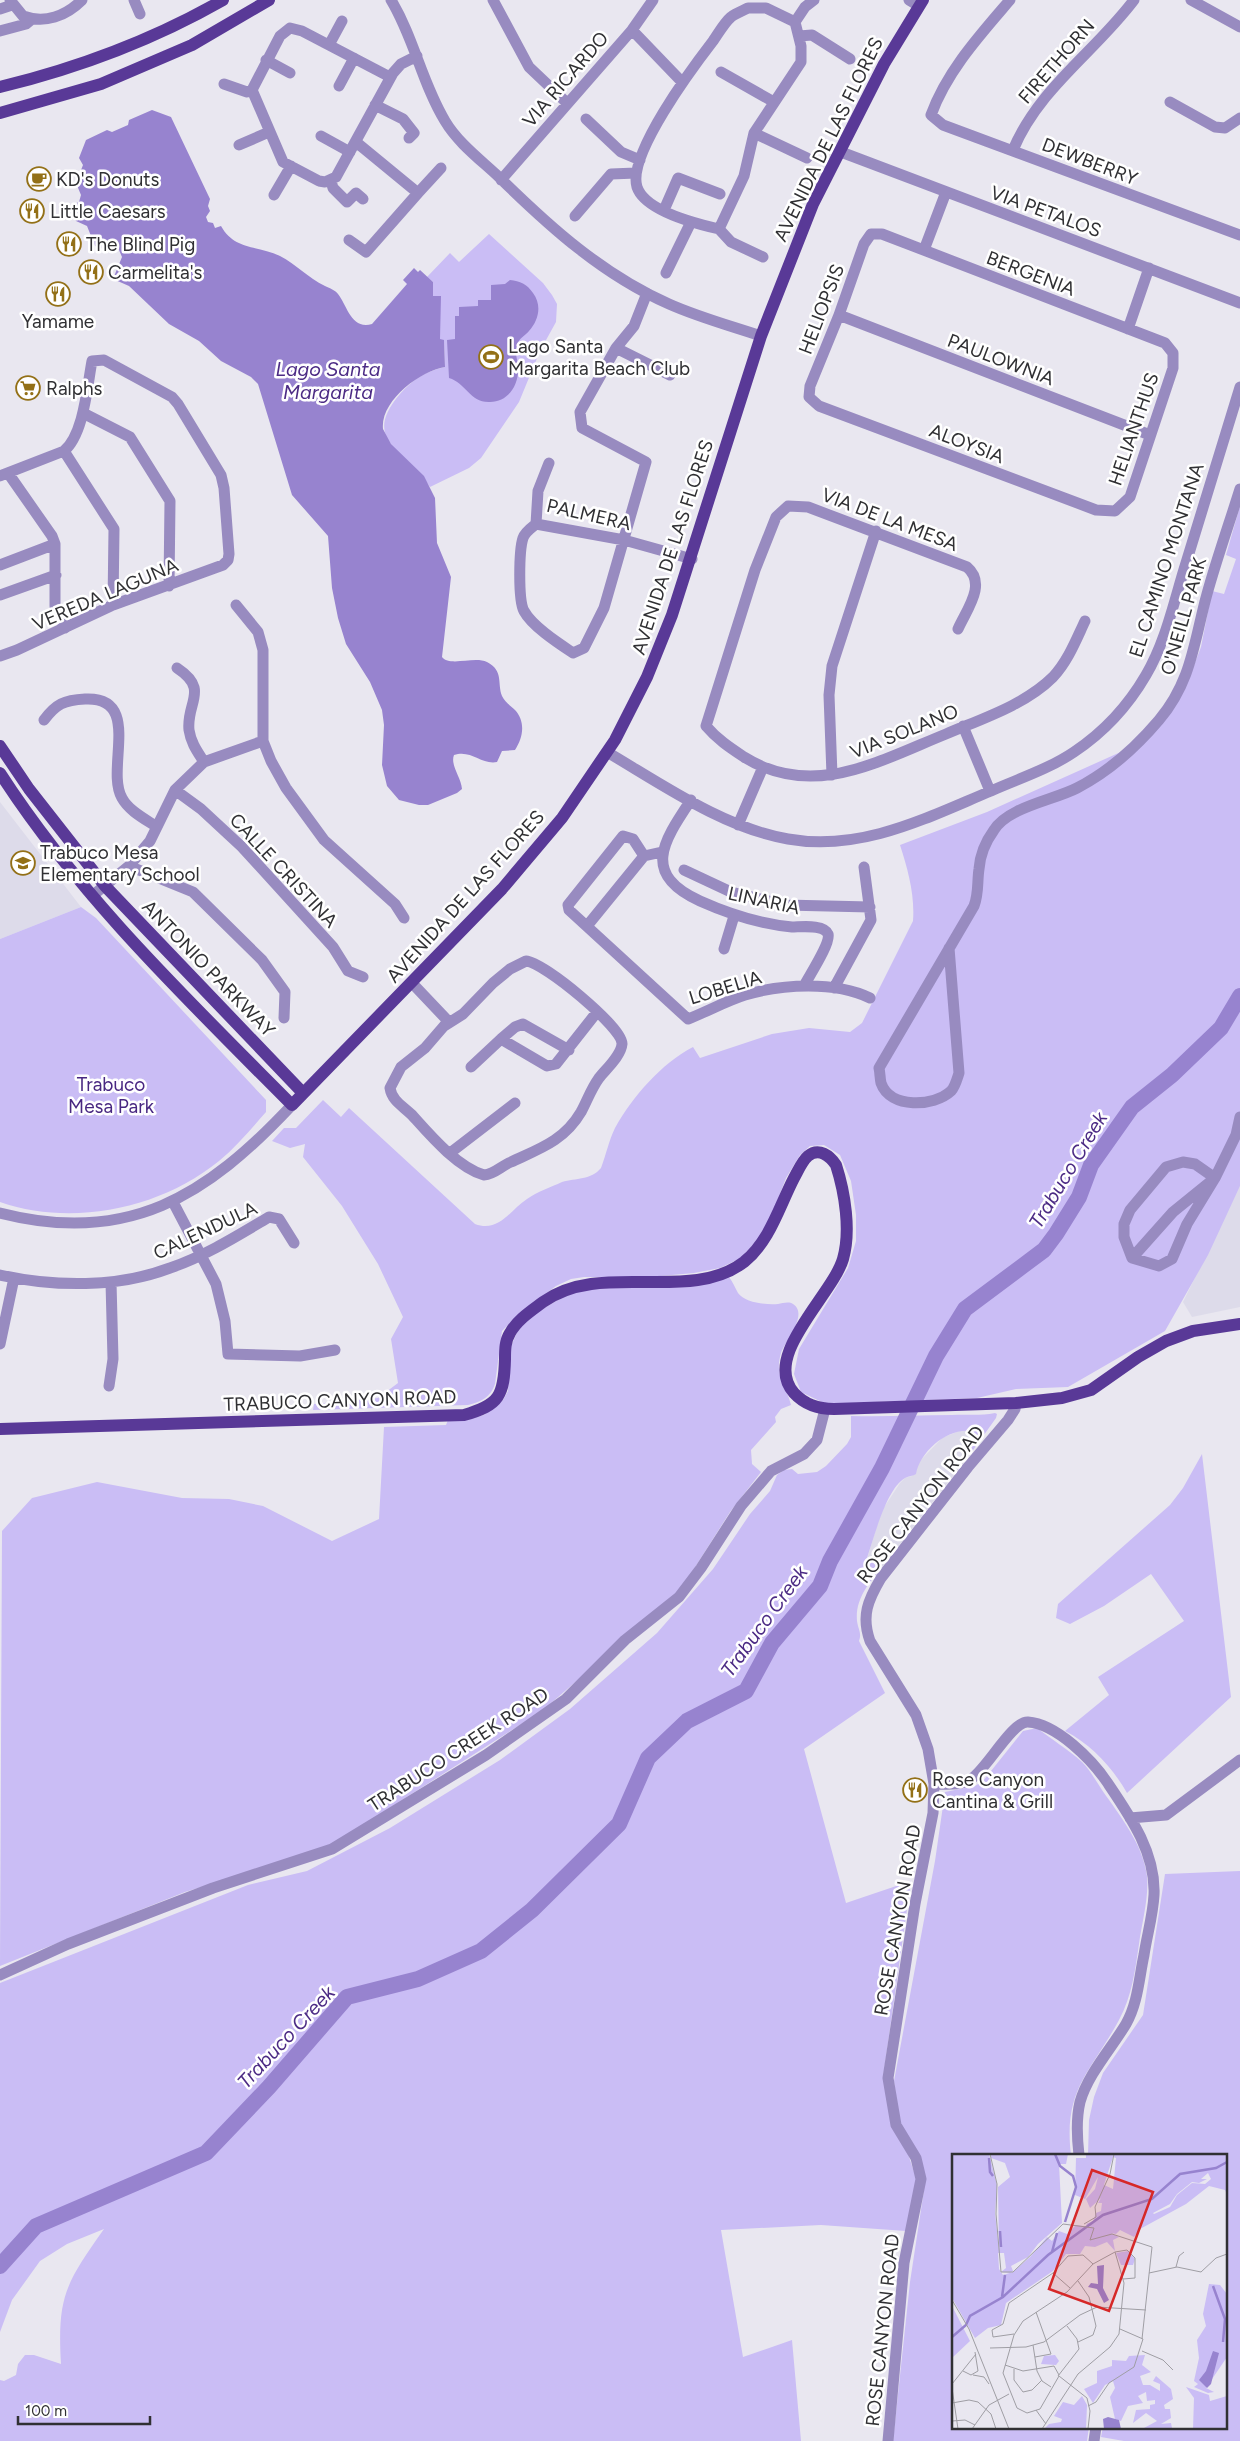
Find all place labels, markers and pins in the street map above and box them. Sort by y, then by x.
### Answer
cafe icon: KD's Donuts [26,166,52,192]
place label: KD's Donuts [56,168,159,191]
restaurant icon: Little Caesars [19,198,45,224]
place label: Little Caesars [50,200,166,223]
restaurant icon: The Blind Pig [56,231,82,257]
place label: The Blind Pig [86,233,195,256]
restaurant icon: Carmelita's [78,259,104,285]
place label: Carmelita's [108,261,203,284]
restaurant icon: Yamame [45,281,71,307]
place label: Yamame [22,310,94,333]
place label: Lago Santa Margarita Beach Club [508,335,690,380]
sports icon: Lago Santa Margarita Beach Club [478,344,504,370]
supermarket icon: Ralphs [15,375,41,401]
place label: Ralphs [46,377,103,400]
place label: Trabuco Mesa Elementary School [40,841,200,886]
school or university icon: Trabuco Mesa Elementary School [10,850,36,876]
place label: Rose Canyon Cantina & Grill [932,1768,1053,1813]
restaurant icon: Rose Canyon Cantina & Grill [902,1777,928,1803]

